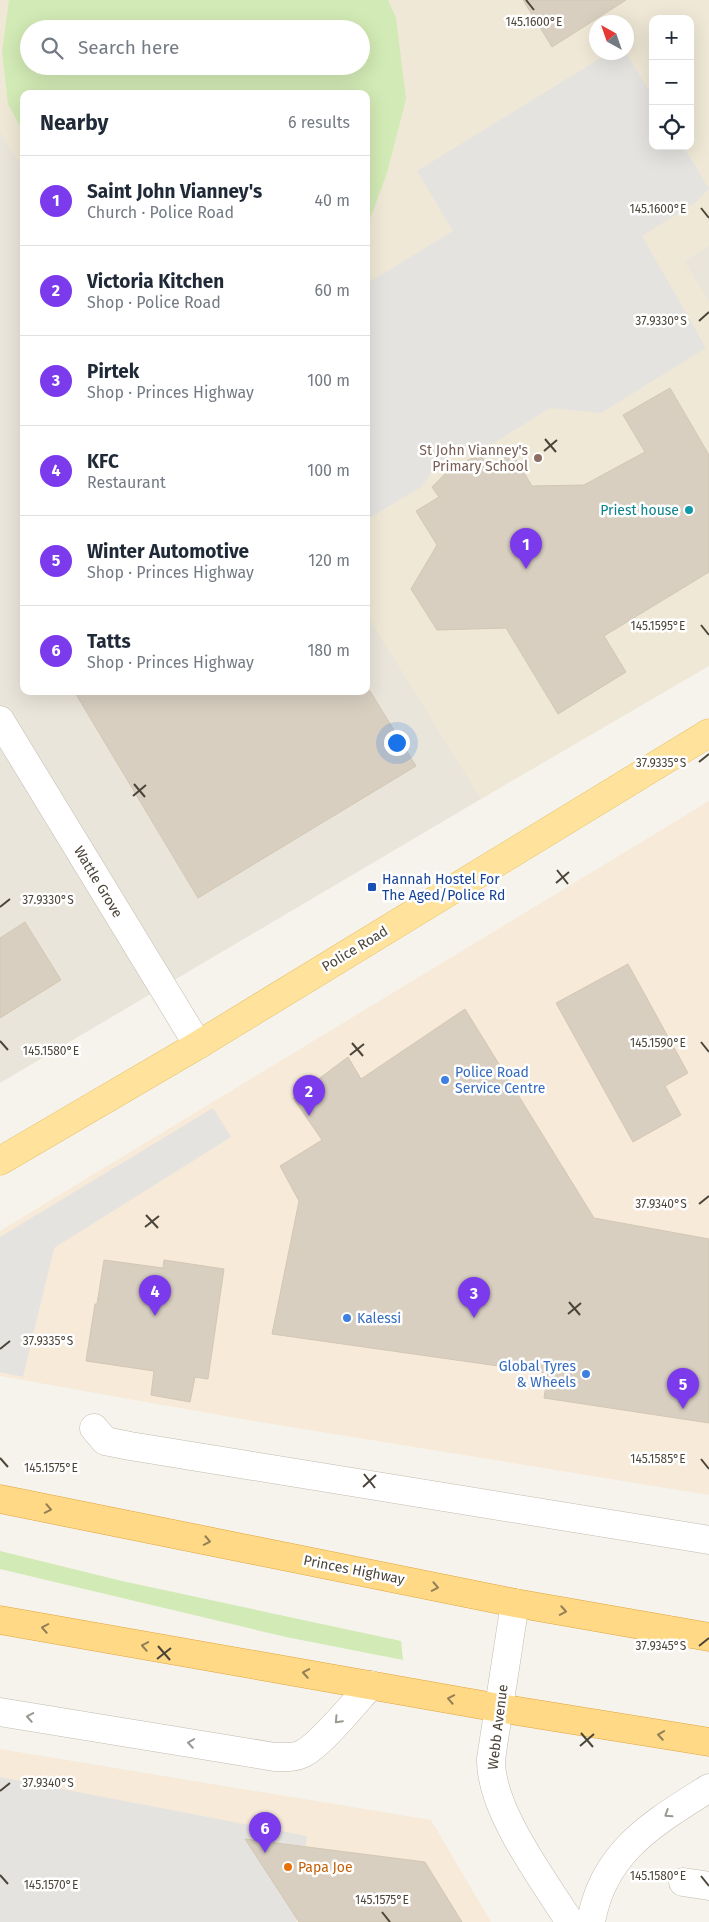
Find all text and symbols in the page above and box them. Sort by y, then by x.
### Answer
text: 145.1600°E [506,15,562,29]
north arrow [589,15,634,60]
map controls [649,15,694,150]
button: + [649,15,694,60]
search box [20,20,370,75]
icon: search [38,34,66,62]
text: Search here [78,36,179,59]
button: − [649,60,694,105]
button: locate [649,105,694,150]
text: Nearby [40,110,108,136]
text: 6 results [288,113,350,132]
text: Saint John Vianney's [87,180,262,203]
text: 1 [52,191,60,210]
text: 40 m [315,191,350,210]
text: 145.1600°E [630,202,686,216]
text: Church · Police Road [87,203,234,222]
text: Victoria Kitchen [87,270,224,293]
text: 2 [52,281,60,300]
text: 60 m [315,281,350,300]
text: Shop · Police Road [87,293,221,312]
text: 37.9330°S [635,314,687,328]
text: Pirtek [87,360,139,383]
text: 3 [52,371,60,390]
text: 100 m [307,371,350,390]
text: Shop · Princes Highway [87,383,254,402]
place label: St John Vianney's Primary School [419,442,528,475]
text: KFC [87,450,119,473]
marker: St John Vianney's Primary School [532,452,544,464]
text: 4 [51,461,61,480]
text: 100 m [307,461,350,480]
text: Restaurant [87,473,166,492]
place label: Priest house [600,502,679,519]
marker: Priest house [683,504,695,516]
pin: 1 [510,528,542,569]
text: Winter Automotive [87,540,249,563]
text: 5 [52,551,60,570]
text: 120 m [308,551,350,570]
text: Shop · Princes Highway [87,563,254,582]
text: 145.1595°E [630,619,686,633]
text: Tatts [87,630,131,653]
text: 6 [51,641,61,660]
text: 180 m [307,641,350,660]
text: Shop · Princes Highway [87,653,254,672]
your location [384,730,410,756]
text: 37.9335°S [636,756,687,770]
street label: Wattle Grove [70,843,126,921]
place label: Hannah Hostel For The Aged/Police Rd [382,871,505,904]
marker: Hannah Hostel For The Aged/Police Rd [366,881,378,893]
text: 37.9330°S [22,893,74,907]
street label: Police Road [319,923,391,975]
text: 145.1590°E [630,1036,686,1050]
text: 145.1580°E [23,1044,79,1058]
place label: Police Road Service Centre [455,1064,545,1097]
marker: Police Road Service Centre [439,1074,451,1086]
pin: 2 [293,1075,325,1116]
text: 37.9340°S [635,1197,687,1211]
pin: 4 [139,1275,171,1316]
pin: 3 [458,1277,490,1318]
place label: Kalessi [357,1310,401,1327]
marker: Kalessi [341,1312,353,1324]
text: 37.9335°S [23,1334,74,1348]
place label: Global Tyres & Wheels [499,1358,576,1391]
marker: Global Tyres & Wheels [580,1368,592,1380]
pin: 5 [667,1368,699,1409]
text: 145.1585°E [630,1452,686,1466]
text: 145.1575°E [24,1461,78,1475]
one-way arrow [43,1503,52,1514]
one-way arrow [203,1535,212,1546]
street label: Princes Highway [302,1552,406,1588]
one-way arrow [431,1581,439,1591]
one-way arrow [559,1606,567,1616]
one-way arrow [41,1624,50,1634]
text: 37.9345°S [636,1639,687,1653]
one-way arrow [141,1641,150,1651]
one-way arrow [301,1669,310,1679]
street label: Webb Avenue [484,1683,512,1771]
one-way arrow [446,1695,455,1705]
one-way arrow [26,1713,35,1723]
one-way arrow [335,1715,344,1724]
one-way arrow [657,1730,665,1740]
one-way arrow [186,1739,195,1749]
text: 37.9340°S [22,1776,74,1790]
one-way arrow [664,1808,674,1817]
pin: 6 [249,1812,281,1853]
place label: Papa Joe [298,1859,353,1876]
marker: Papa Joe [282,1861,294,1873]
text: 145.1580°E [630,1869,686,1883]
text: 145.1570°E [24,1878,78,1892]
text: 145.1575°E [355,1893,409,1907]

